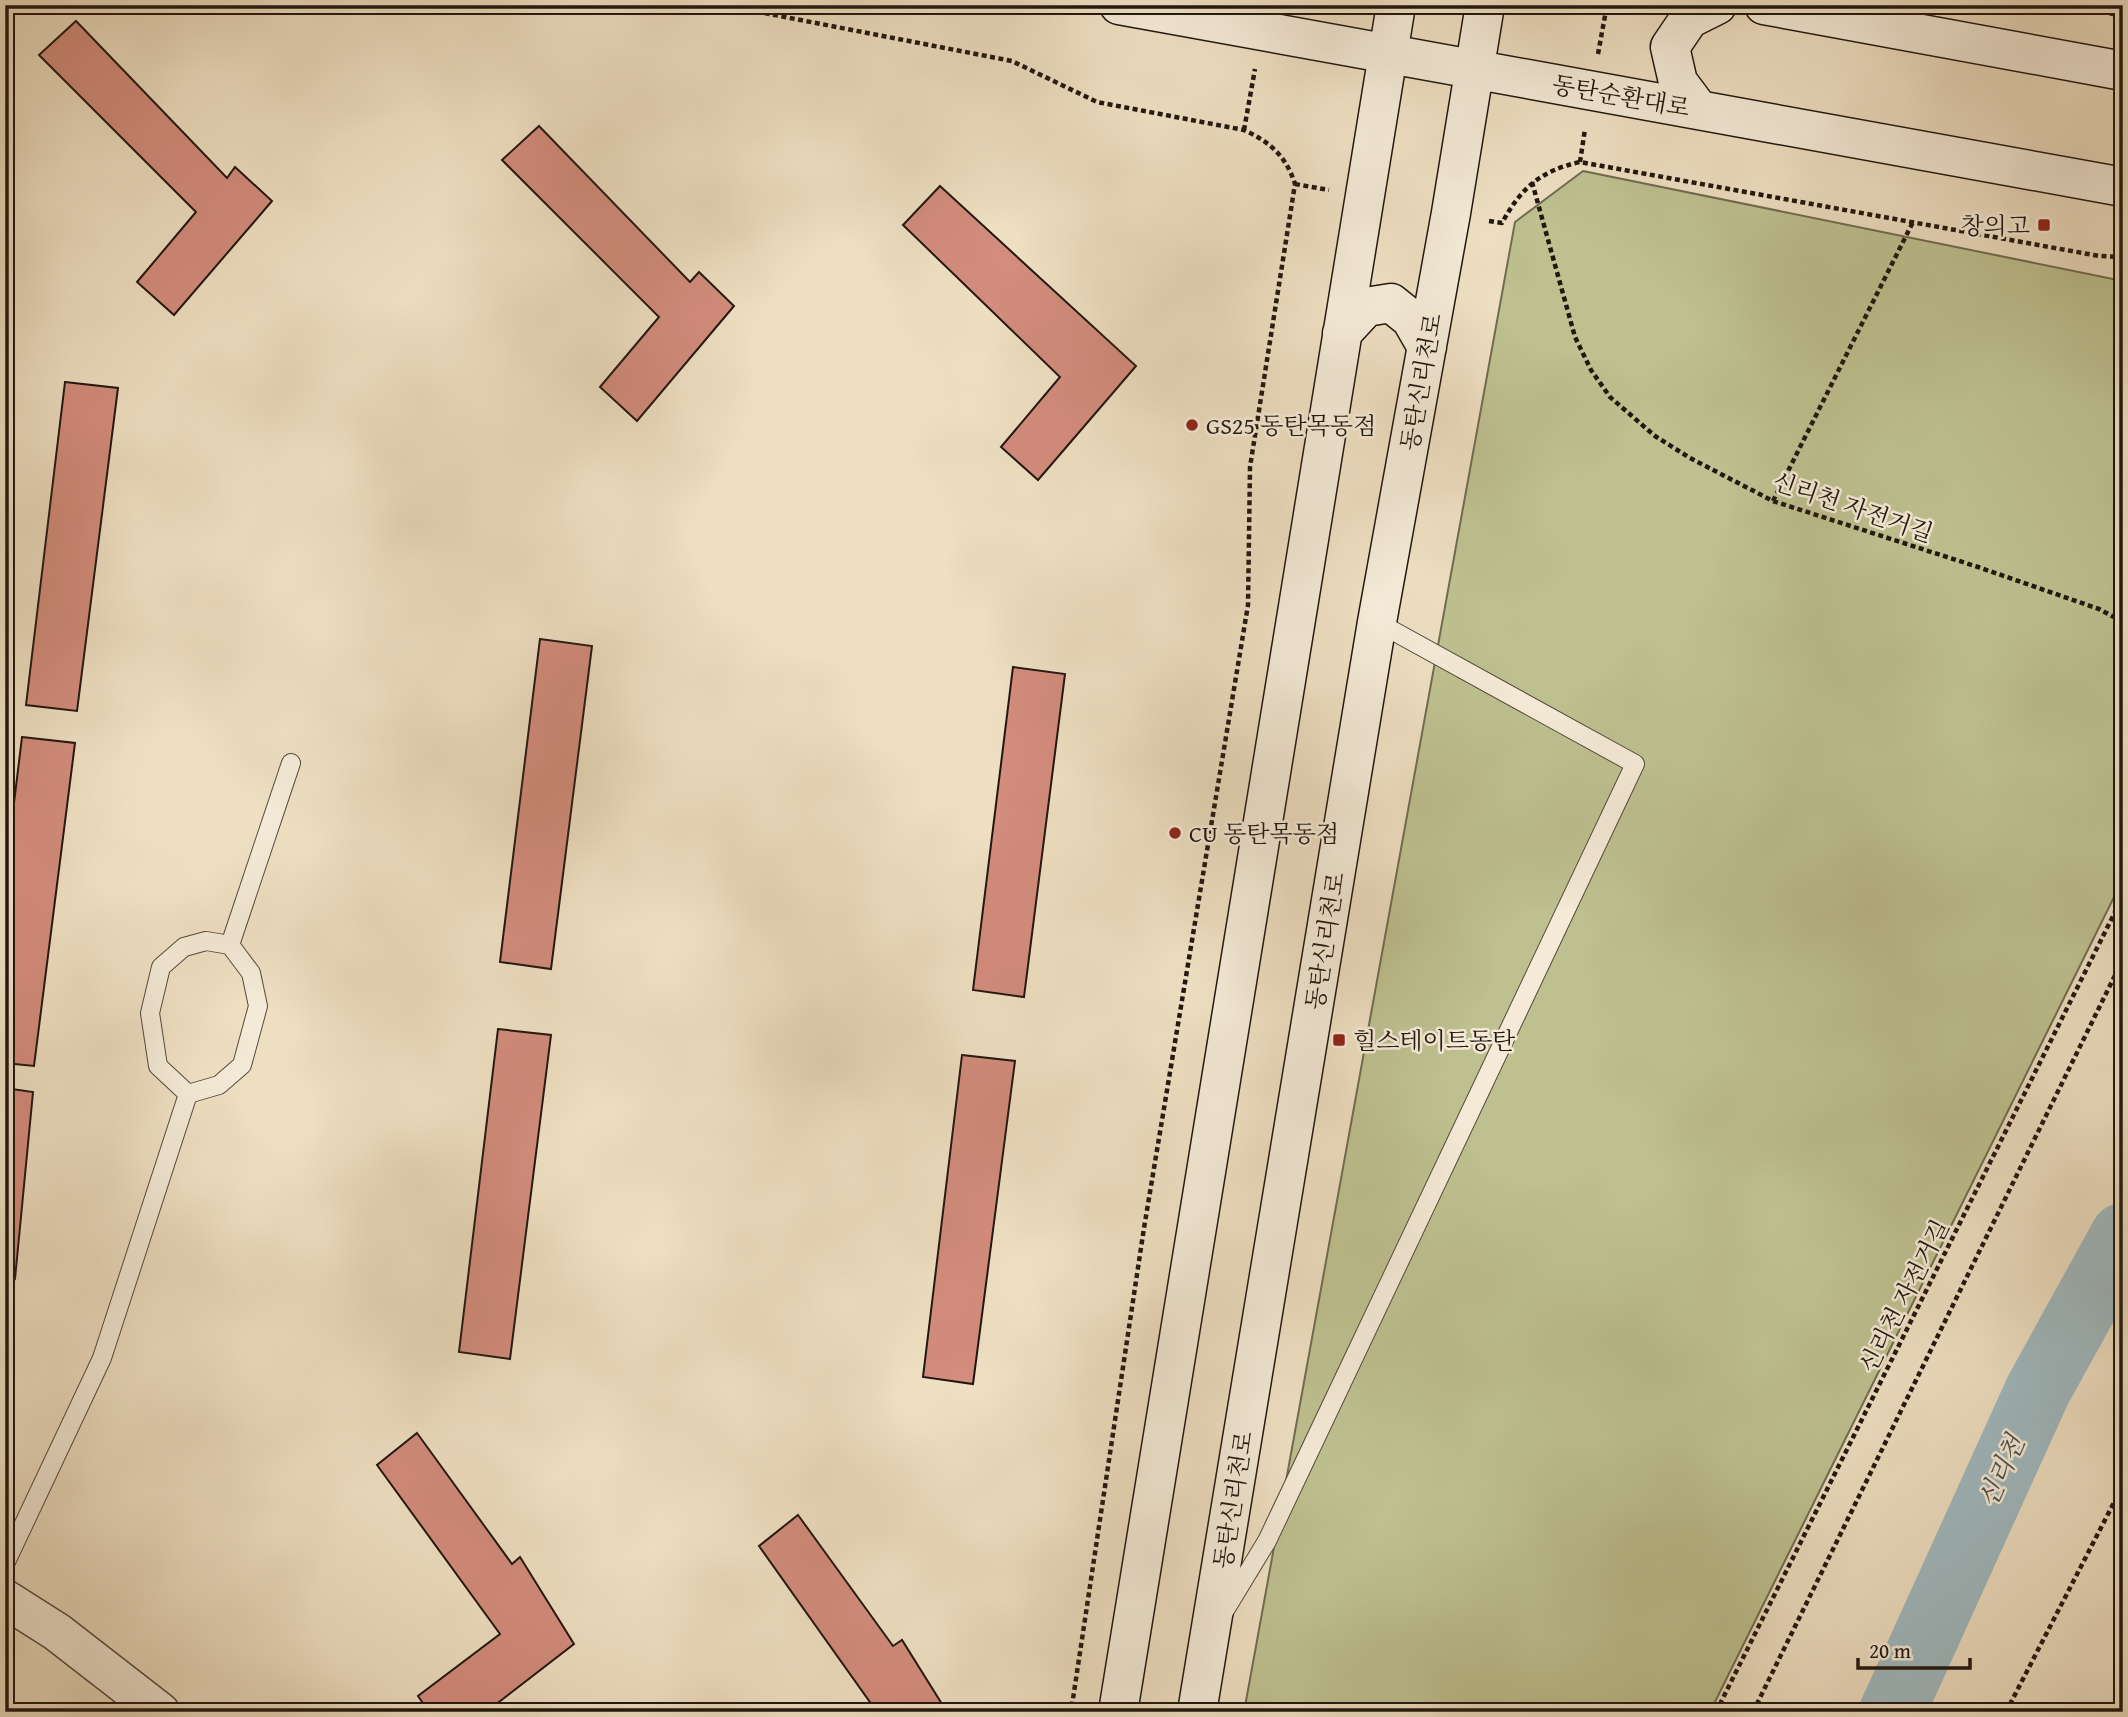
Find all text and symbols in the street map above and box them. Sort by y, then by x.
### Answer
street label: 동탄순환대로 [1549,67,1693,125]
place label: 창의고 [1960,208,2030,243]
marker: 창의고 [2036,217,2052,233]
street label: 동탄신리천로 [1392,310,1450,454]
place label: GS25 동탄목동점 [1206,408,1376,443]
marker: GS25 동탄목동점 [1184,417,1200,433]
street label: 신리천 자전거길 [1768,463,1938,551]
place label: CU 동탄목동점 [1189,816,1339,851]
marker: CU 동탄목동점 [1167,825,1183,841]
street label: 동탄신리천로 [1297,870,1353,1012]
place label: 힐스테이트동탄 [1353,1023,1516,1058]
marker: 힐스테이트동탄 [1331,1032,1347,1048]
street label: 신리천 자전거길 [1850,1213,1958,1379]
water label: 신리천 [1968,1427,2035,1513]
street label: 동탄신리천로 [1205,1429,1261,1571]
scale bar [1858,1626,1970,1670]
text: 20 m [1869,1635,1911,1666]

